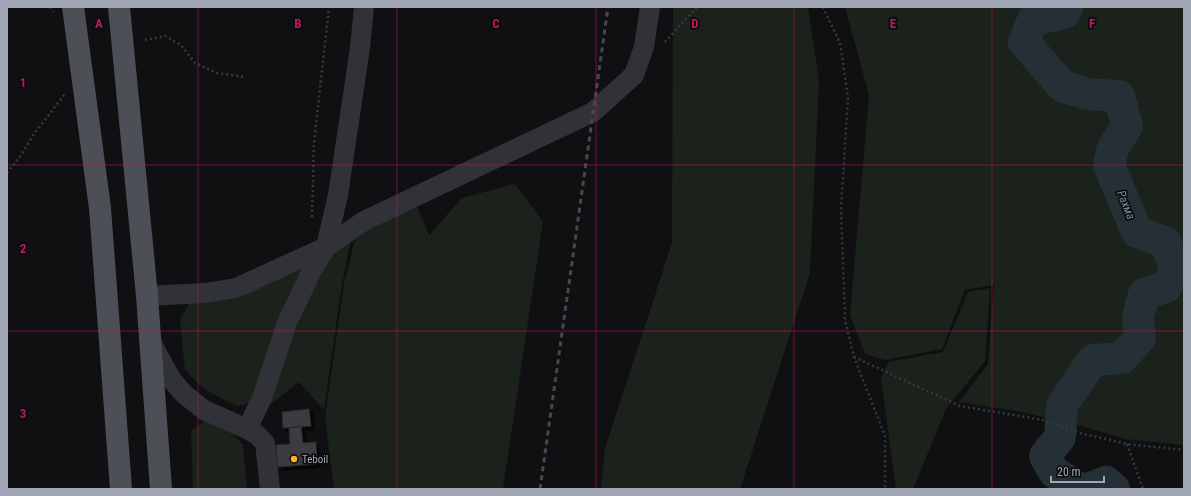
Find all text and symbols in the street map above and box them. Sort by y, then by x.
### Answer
text: A [95,16,103,31]
text: B [294,16,302,31]
text: C [492,16,500,31]
text: D [691,16,699,31]
text: E [890,16,897,31]
text: F [1089,16,1095,31]
text: 1 [20,75,26,90]
water label: Рахма [1114,188,1138,222]
text: 2 [20,241,27,256]
text: 3 [20,406,26,421]
place label: Teboil [302,453,328,466]
marker: Teboil [289,454,299,464]
scale bar [1051,458,1104,484]
text: 20 m [1057,465,1081,479]

